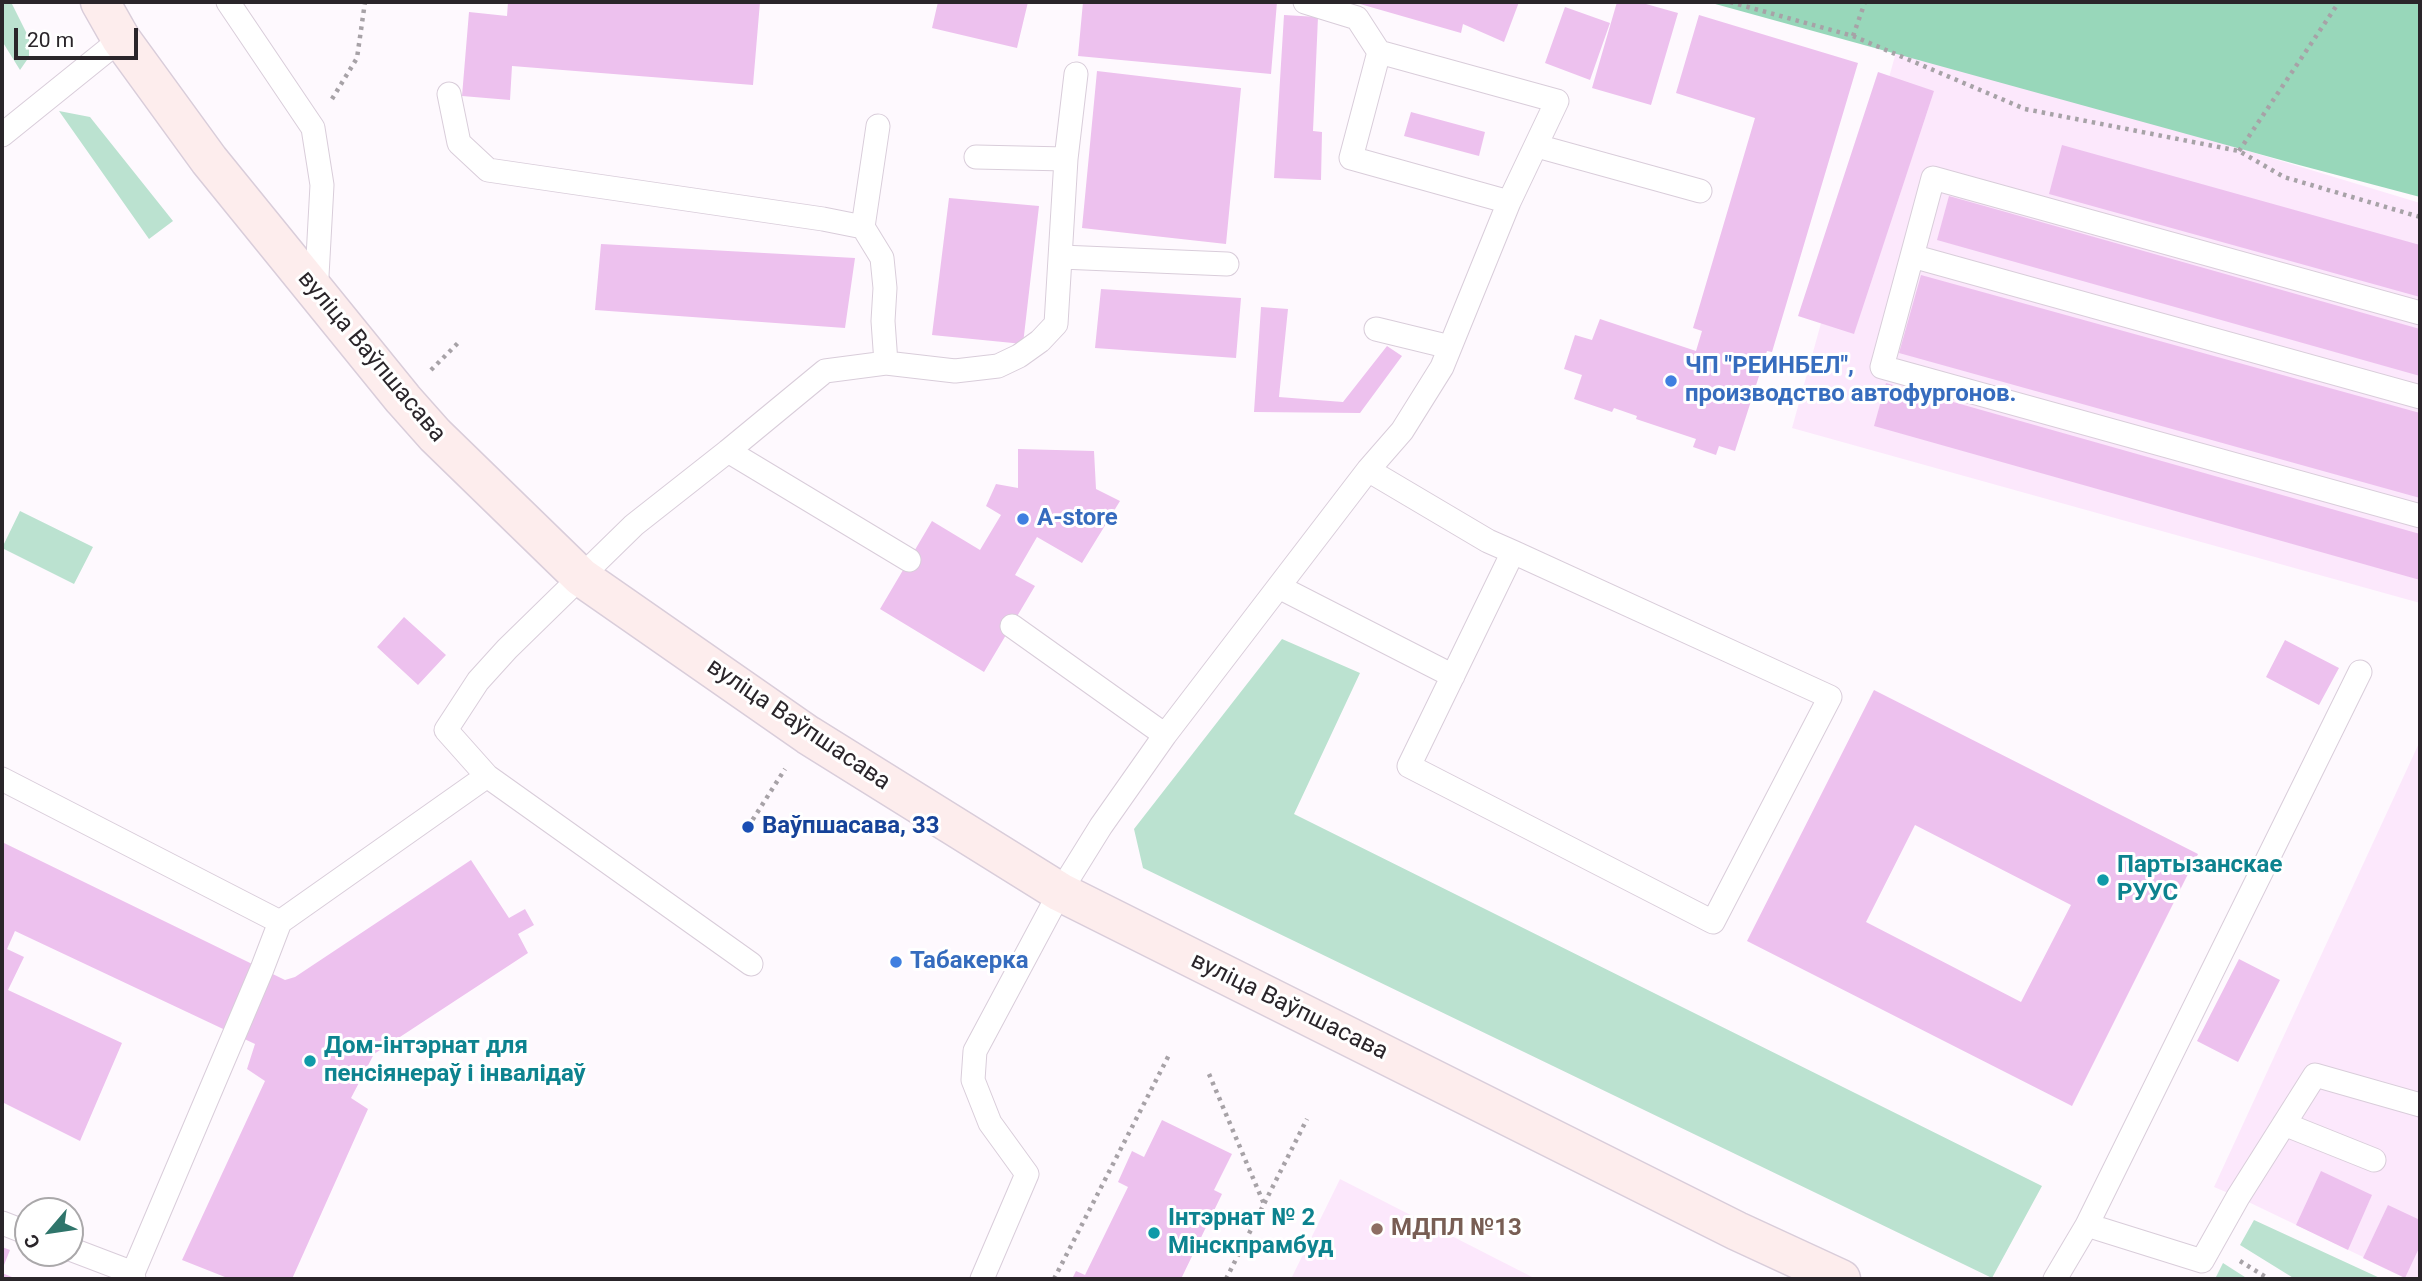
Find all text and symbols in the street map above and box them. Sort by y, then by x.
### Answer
scale bar [18,14,142,58]
text: 20 m [27,28,74,52]
street label: вуліца Ваўпшасава [291,265,451,449]
place label: ЧП "РЕИНБЕЛ", производство автофургонов. [1685,353,2016,409]
marker: ЧП "РЕИНБЕЛ", производство автофургонов. [1663,373,1679,389]
place label: А-store [1037,505,1118,533]
marker: А-store [1015,511,1031,527]
street label: вуліца Ваўпшасава [701,653,895,797]
place label: Ваўпшасава, 33 [762,813,940,841]
marker: Ваўпшасава, 33 [740,819,756,835]
place label: Партызанскае РУУС [2117,852,2282,908]
marker: Партызанскае РУУС [2095,872,2111,888]
street label: вуліца Ваўпшасава [1186,947,1392,1067]
place label: Табакерка [910,948,1029,976]
marker: Табакерка [888,954,904,970]
place label: Дом-інтэрнат для пенсіянераў і інвалідаў [324,1033,586,1089]
marker: Дом-інтэрнат для пенсіянераў і інвалідаў [302,1053,318,1069]
north arrow [14,1197,84,1267]
place label: Інтэрнат № 2 Мінскпрамбуд [1168,1205,1333,1261]
place label: МДПЛ №13 [1391,1215,1522,1243]
marker: МДПЛ №13 [1369,1221,1385,1237]
marker: Інтэрнат № 2 Мінскпрамбуд [1146,1225,1162,1241]
text: С [19,1230,45,1252]

